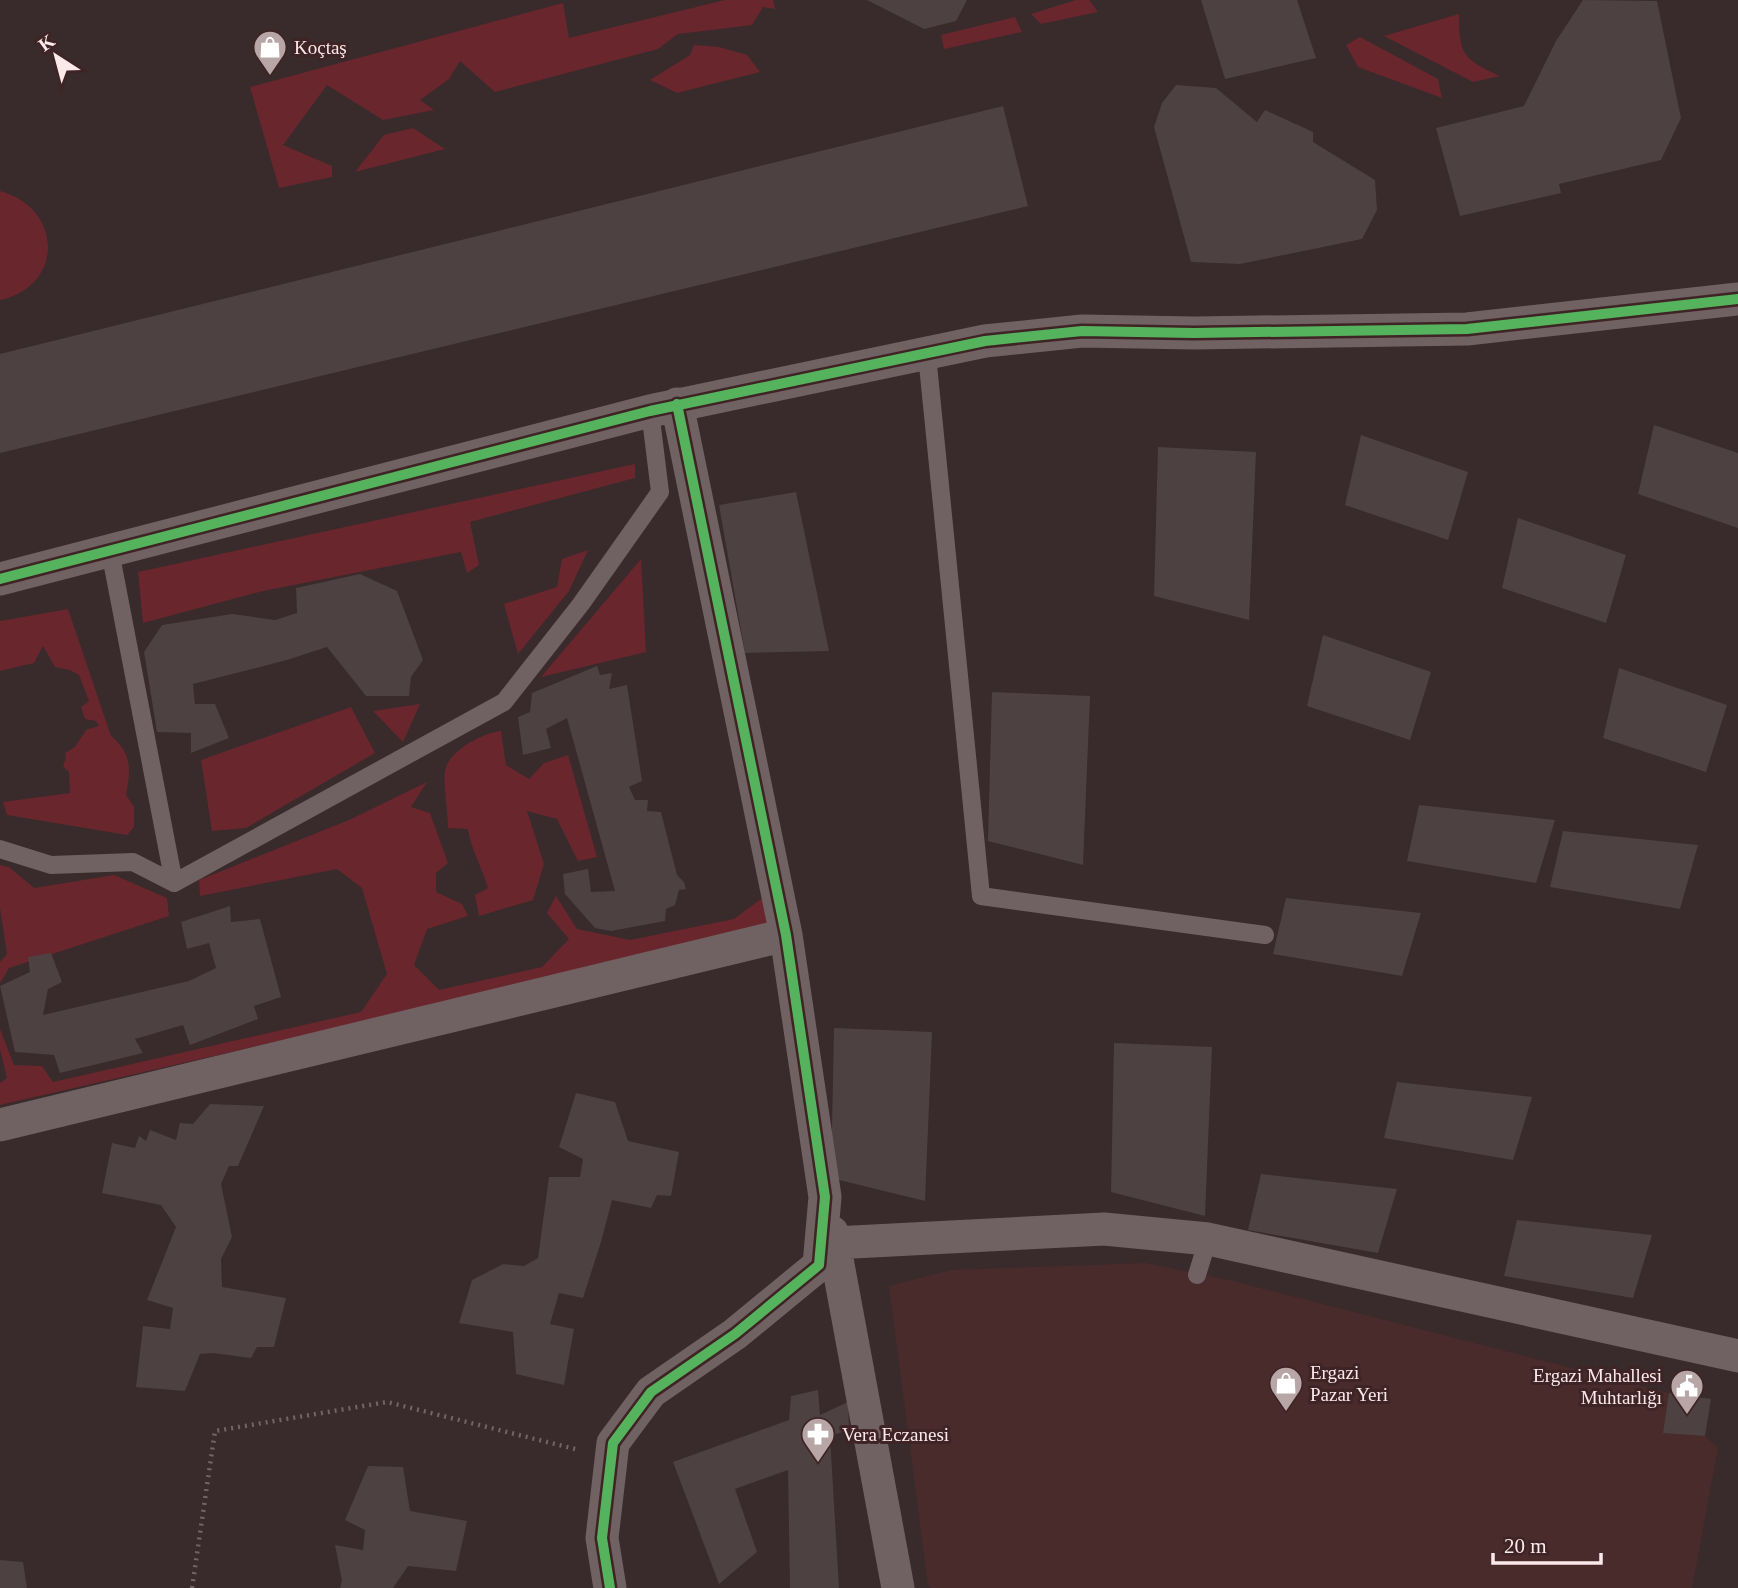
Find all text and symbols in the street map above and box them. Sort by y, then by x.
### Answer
north arrow [21,21,91,91]
shop icon: Koçtaş [251,28,289,77]
text: K [34,30,59,55]
place label: Koçtaş [294,37,347,58]
place label: Ergazi Pazar Yeri [1310,1362,1388,1405]
shop icon: Ergazi Pazar Yeri [1267,1364,1305,1413]
place label: Ergazi Mahallesi Muhtarlığı [1533,1365,1662,1408]
public building icon: Ergazi Mahallesi Muhtarlığı [1668,1367,1706,1416]
pharmacy icon: Vera Eczanesi [799,1415,837,1464]
place label: Vera Eczanesi [842,1424,949,1445]
scale bar [1493,1522,1602,1566]
text: 20 m [1504,1534,1547,1558]

